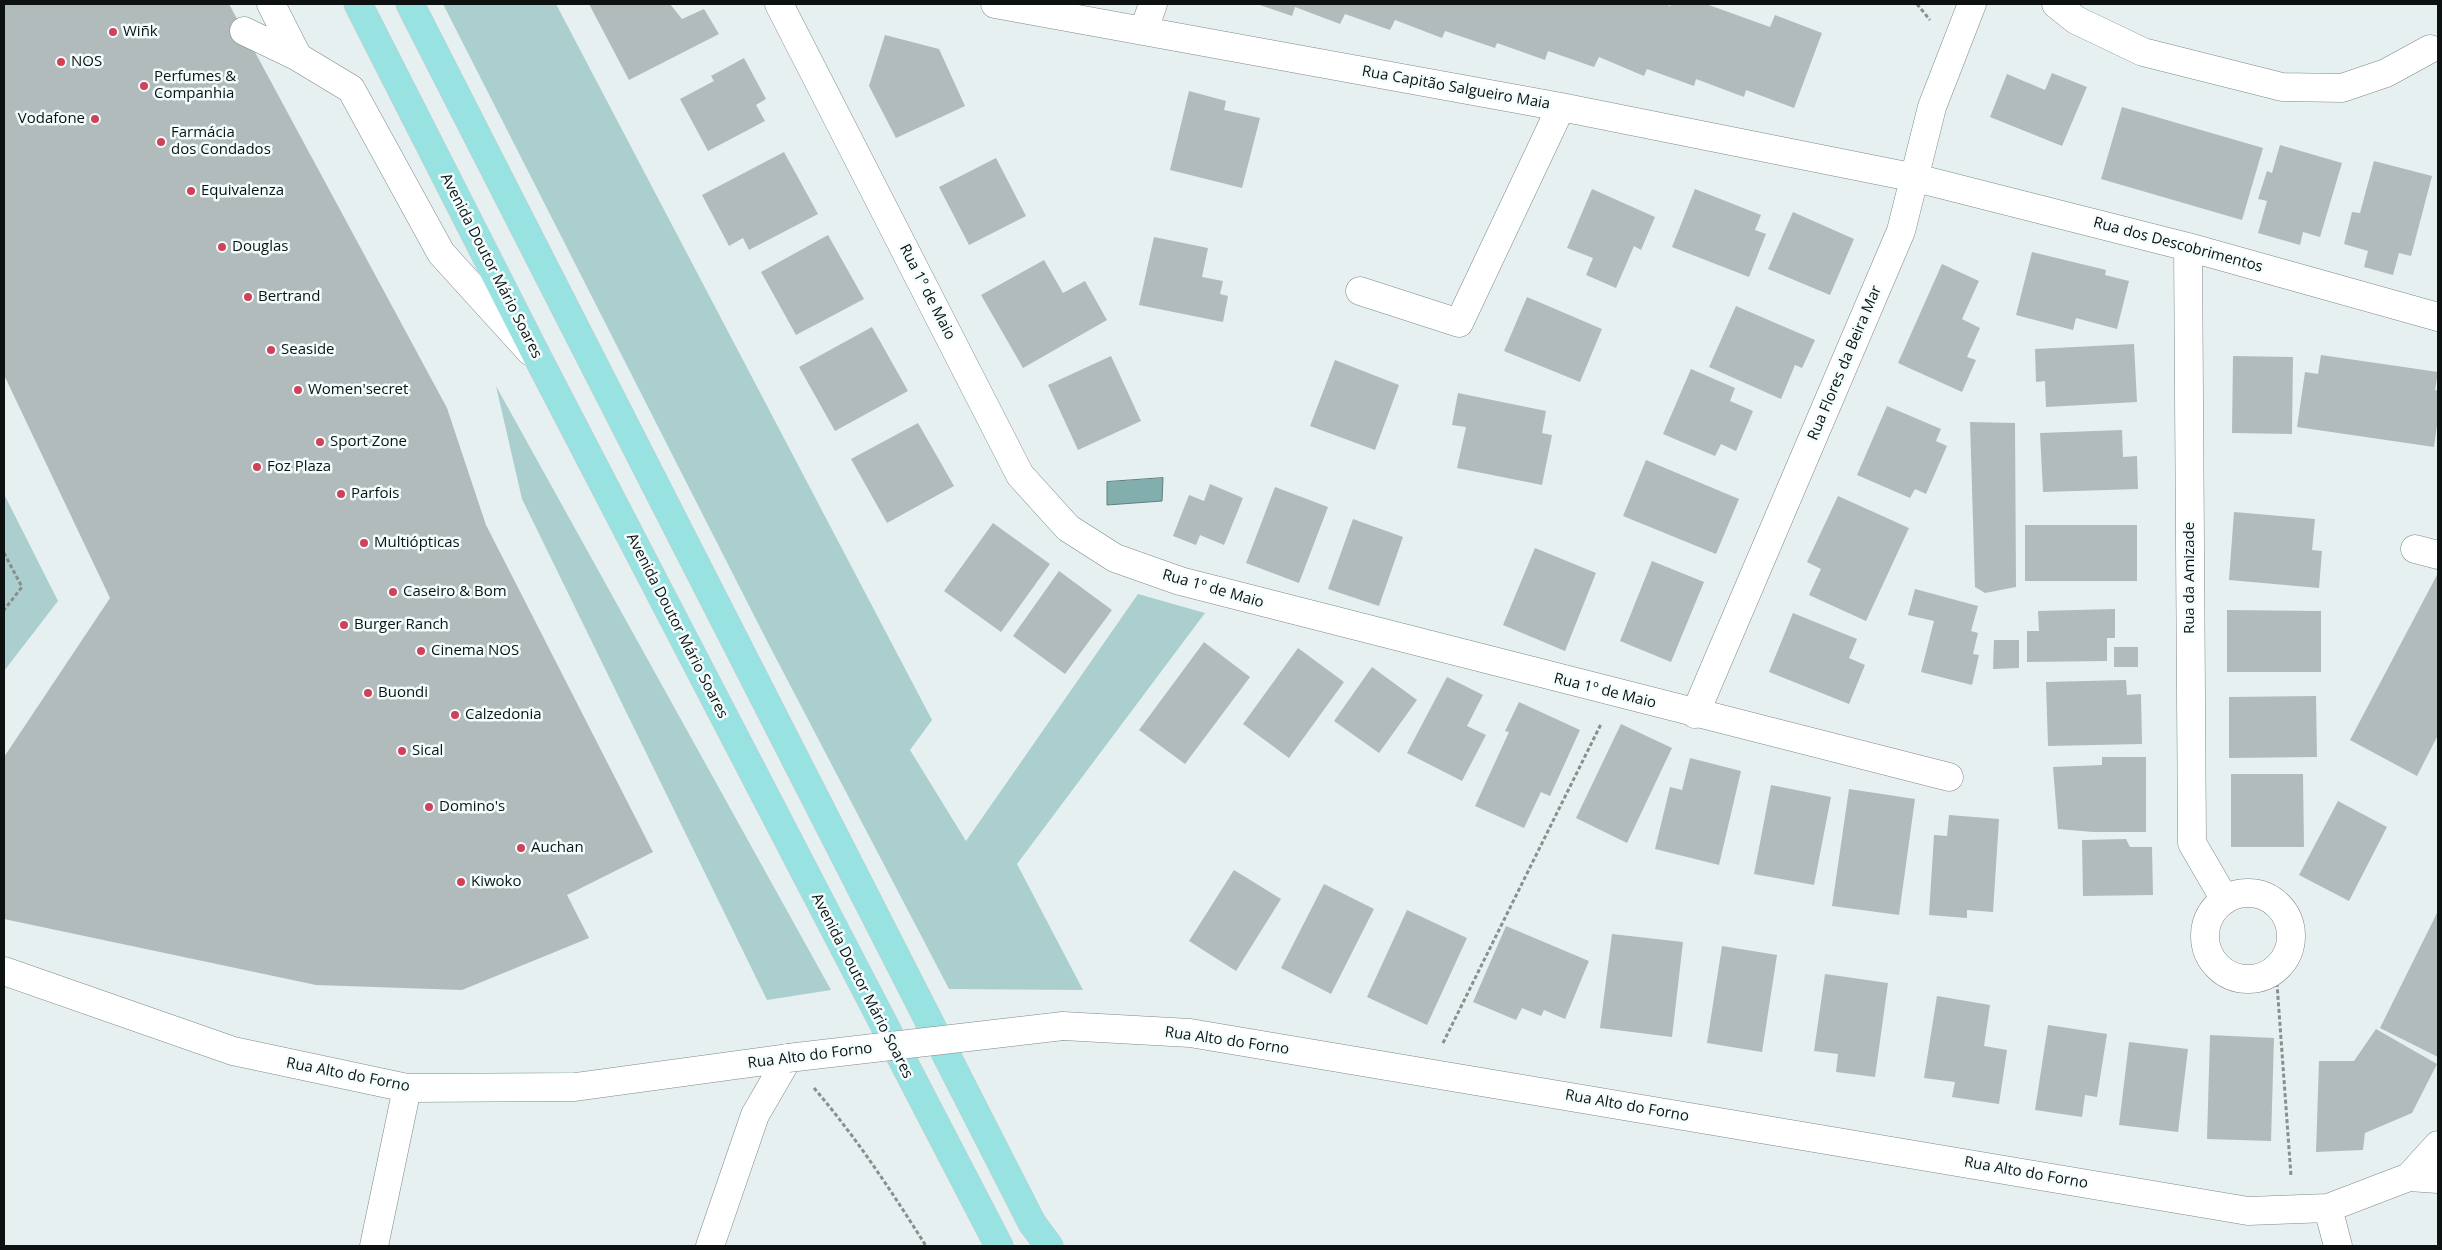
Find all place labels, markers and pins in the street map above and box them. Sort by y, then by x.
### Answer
place label: Wiñk [123,23,158,41]
marker: Wiñk [107,26,119,38]
place label: NOS [71,53,102,71]
marker: NOS [55,56,67,68]
place label: Perfumes & Companhia [154,68,236,103]
marker: Perfumes & Companhia [138,80,150,92]
place label: Vodafone [18,110,85,128]
marker: Vodafone [89,113,101,125]
place label: Farmácia dos Condados [171,124,271,159]
marker: Farmácia dos Condados [155,136,167,148]
place label: Equivalenza [201,182,284,200]
marker: Equivalenza [185,185,197,197]
place label: Douglas [232,238,289,256]
marker: Douglas [216,241,228,253]
place label: Bertrand [258,288,320,306]
marker: Bertrand [242,291,254,303]
place label: Seaside [281,341,335,359]
marker: Seaside [265,344,277,356]
place label: Women'secret [308,381,408,399]
marker: Women'secret [292,384,304,396]
place label: Sport Zone [330,433,407,451]
marker: Sport Zone [314,436,326,448]
place label: Foz Plaza [267,458,331,476]
marker: Foz Plaza [251,461,263,473]
place label: Parfois [351,485,399,503]
marker: Parfois [335,488,347,500]
place label: Multiópticas [374,534,460,552]
marker: Multiópticas [358,537,370,549]
place label: Caseiro & Bom [403,583,507,601]
marker: Caseiro & Bom [387,586,399,598]
place label: Burger Ranch [354,616,449,634]
marker: Burger Ranch [338,619,350,631]
place label: Cinema NOS [431,642,519,660]
marker: Cinema NOS [415,645,427,657]
place label: Buondi [378,684,428,702]
marker: Buondi [362,687,374,699]
place label: Calzedonia [465,706,542,724]
marker: Calzedonia [449,709,461,721]
place label: Sical [412,742,443,760]
marker: Sical [396,745,408,757]
place label: Domino's [439,798,505,816]
marker: Domino's [423,801,435,813]
place label: Auchan [531,839,584,857]
marker: Auchan [515,842,527,854]
place label: Kiwoko [471,873,522,891]
marker: Kiwoko [455,876,467,888]

